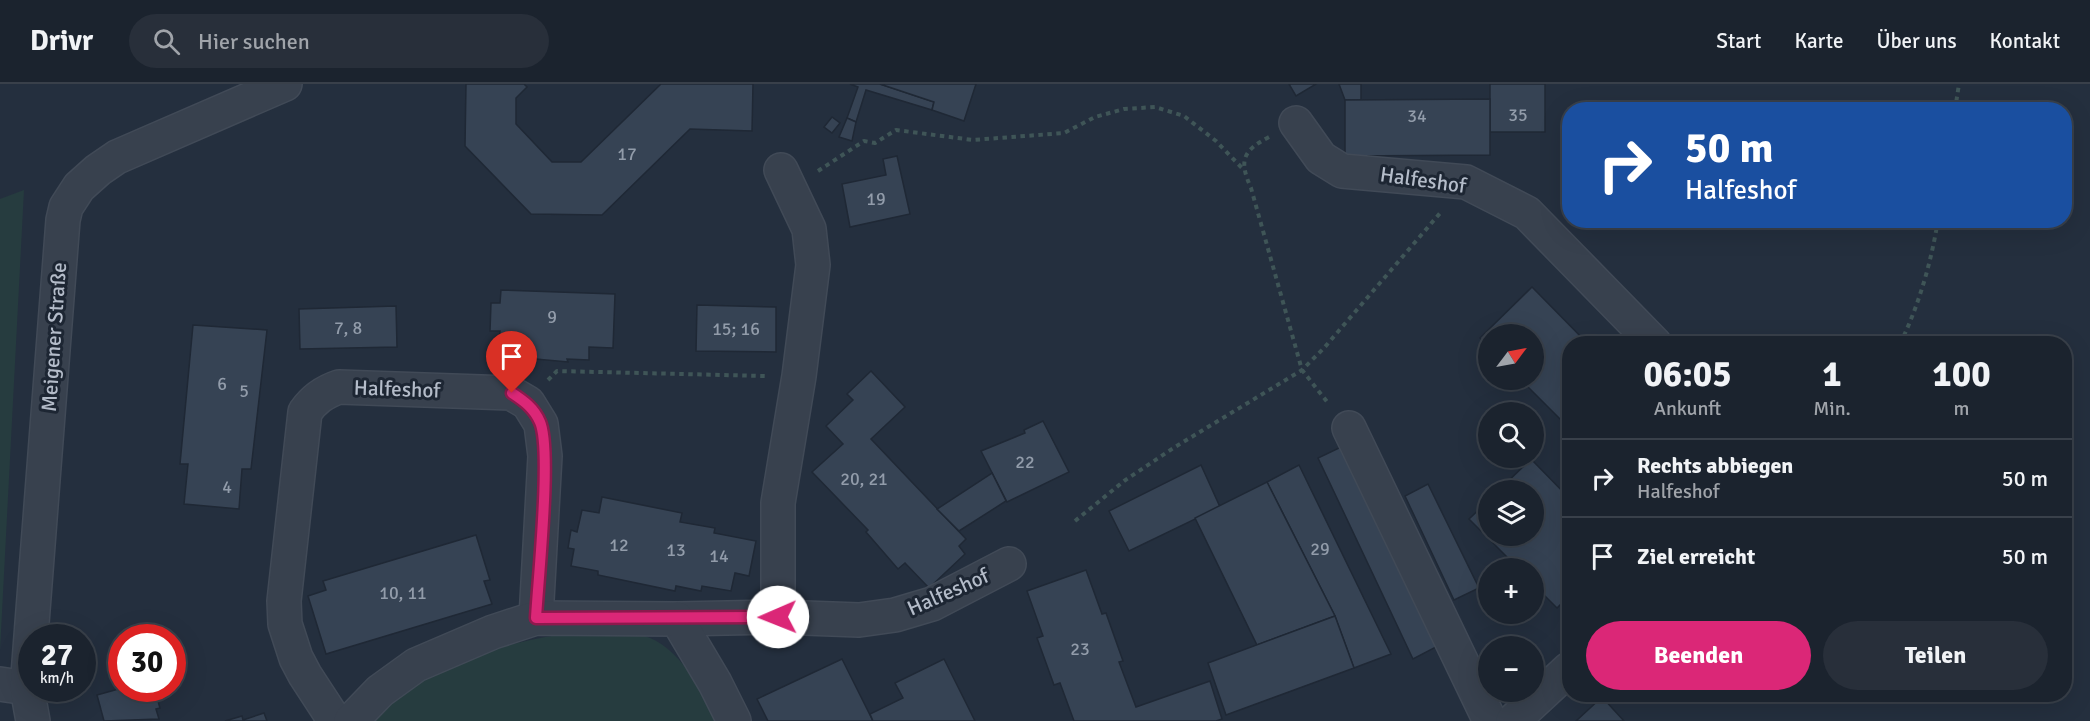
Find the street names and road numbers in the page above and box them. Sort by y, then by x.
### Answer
street label: Halfeshof [1378,161,1469,199]
street label: Meigener Straße [36,261,72,413]
street label: Halfeshof [353,374,442,404]
street label: Halfeshof [903,562,994,621]

